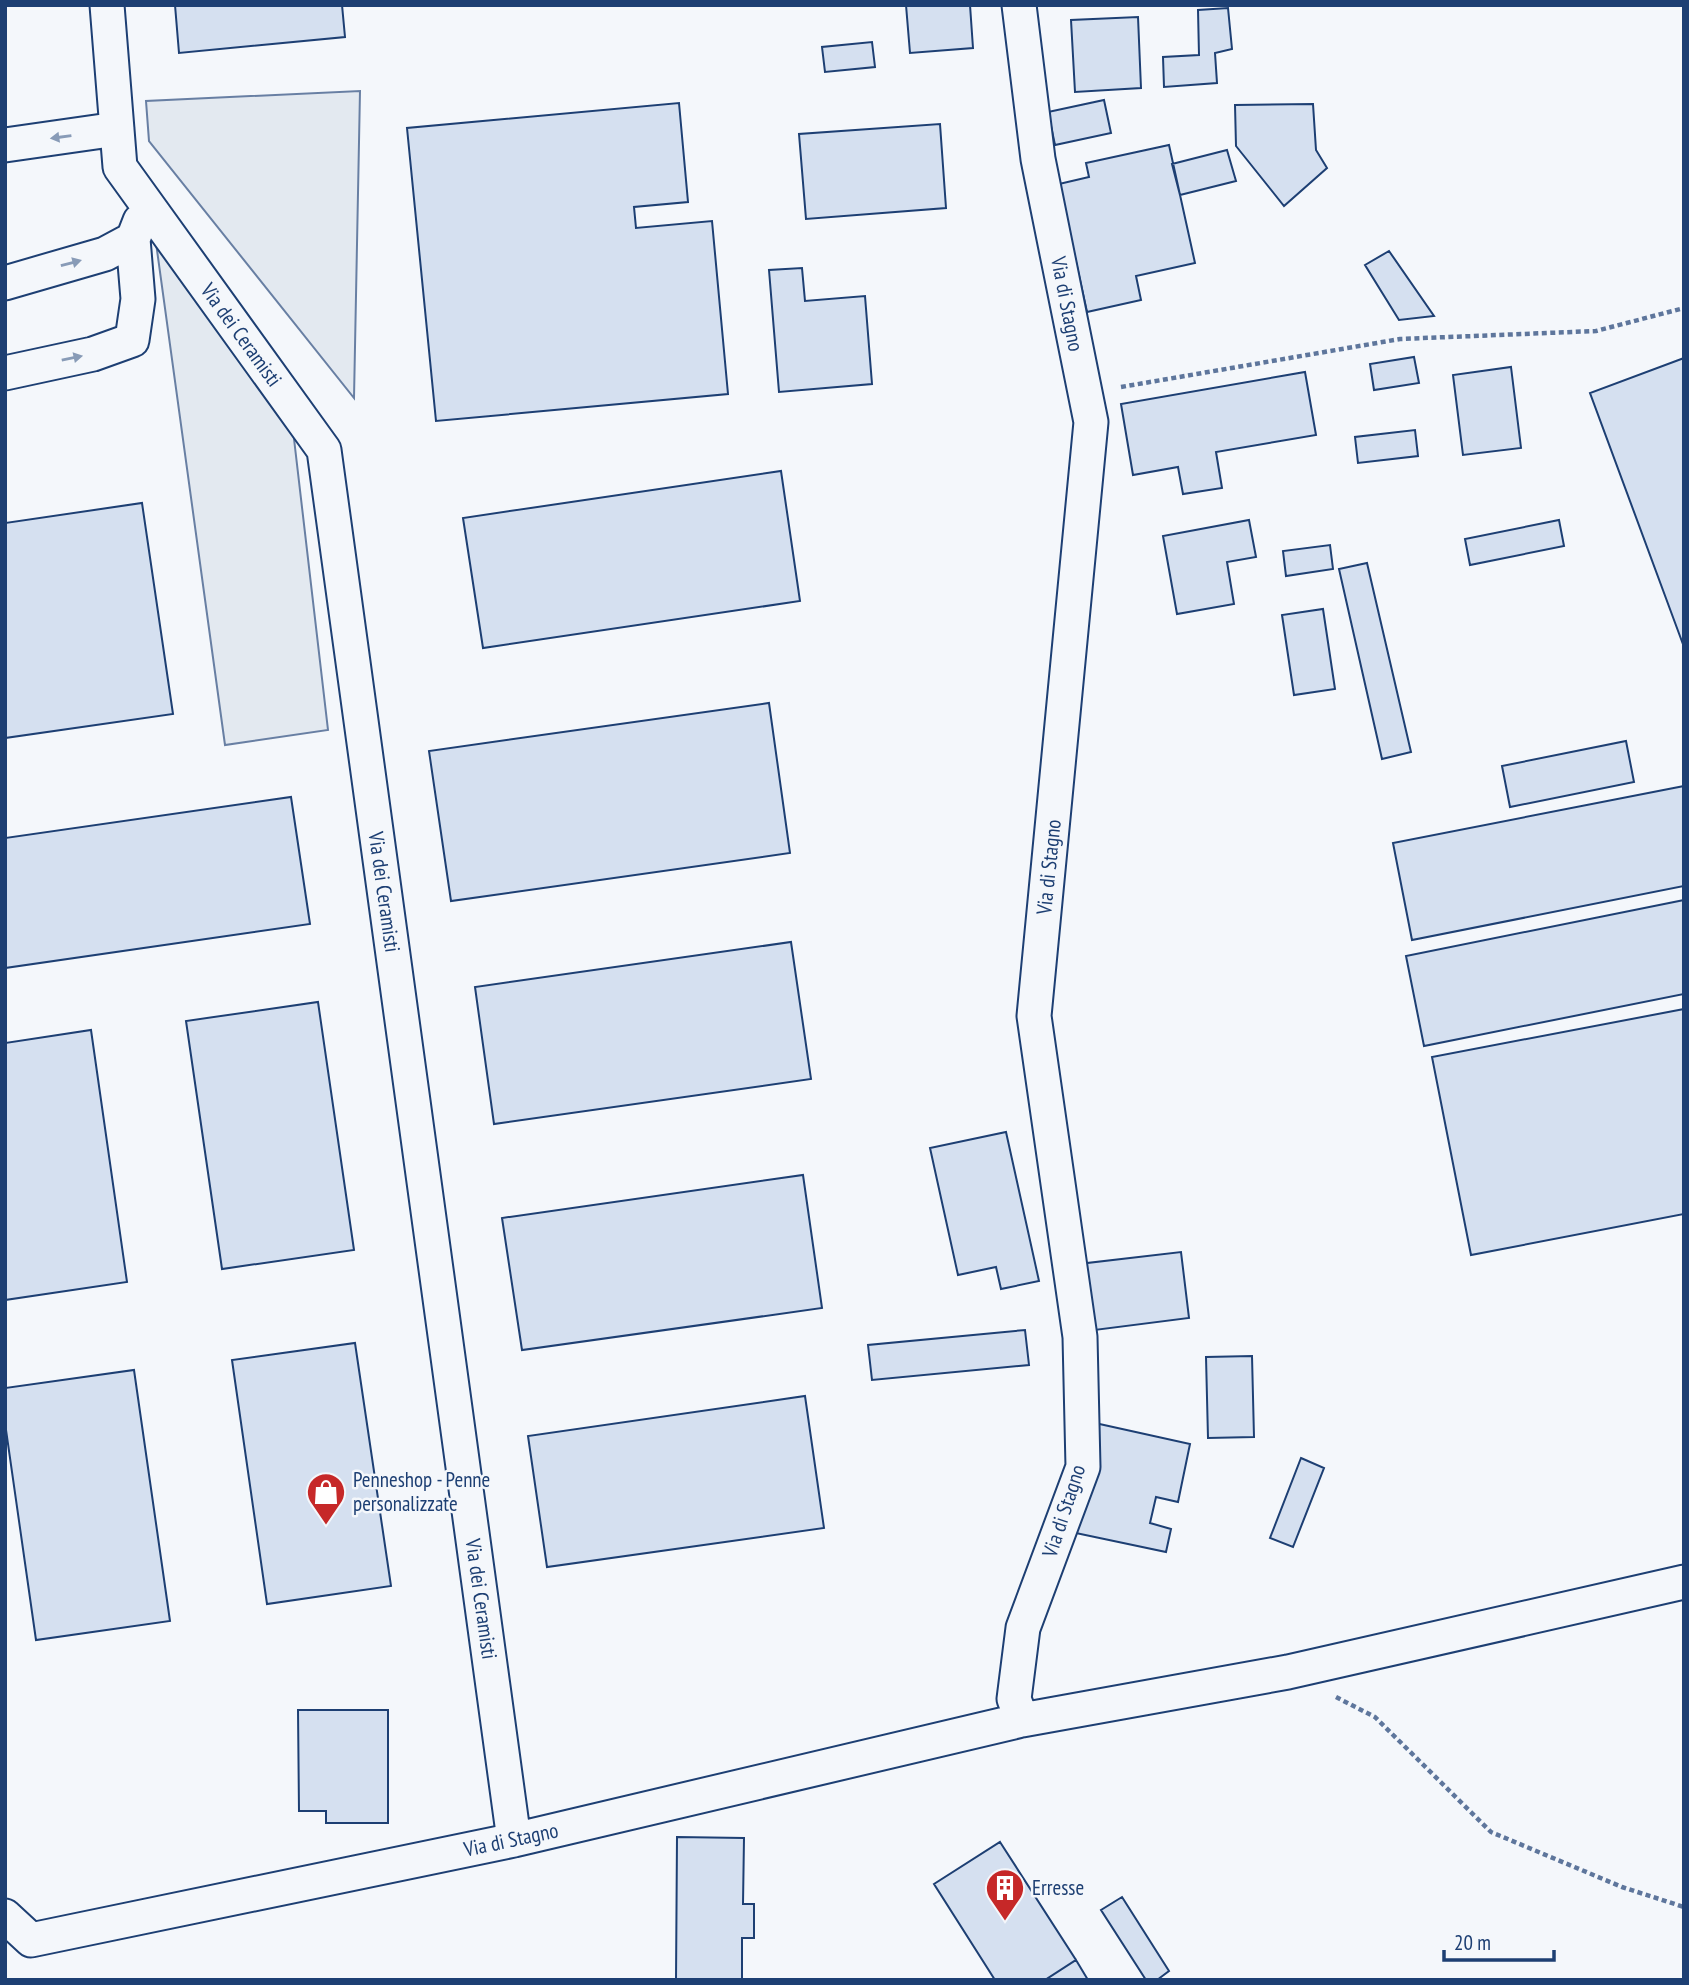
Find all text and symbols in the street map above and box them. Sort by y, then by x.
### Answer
one-way arrow [50,132,72,143]
street label: Via di Stagno [1045,253,1090,353]
one-way arrow [61,258,82,268]
street label: Via dei Ceramisti [194,277,288,392]
one-way arrow [61,353,83,364]
street label: Via di Stagno [1030,818,1067,917]
street label: Via dei Ceramisti [363,829,406,954]
street label: Via di Stagno [1036,1461,1091,1562]
place label: Penneshop - Penne personalizzate [353,1466,490,1517]
shop icon: Penneshop - Penne personalizzate [305,1471,347,1526]
street label: Via dei Ceramisti [460,1536,503,1661]
street label: Via di Stagno [460,1816,561,1863]
building icon: Erresse [984,1867,1026,1922]
place label: Erresse [1032,1874,1084,1901]
scale bar [1444,1918,1554,1962]
text: 20 m [1454,1929,1491,1956]

